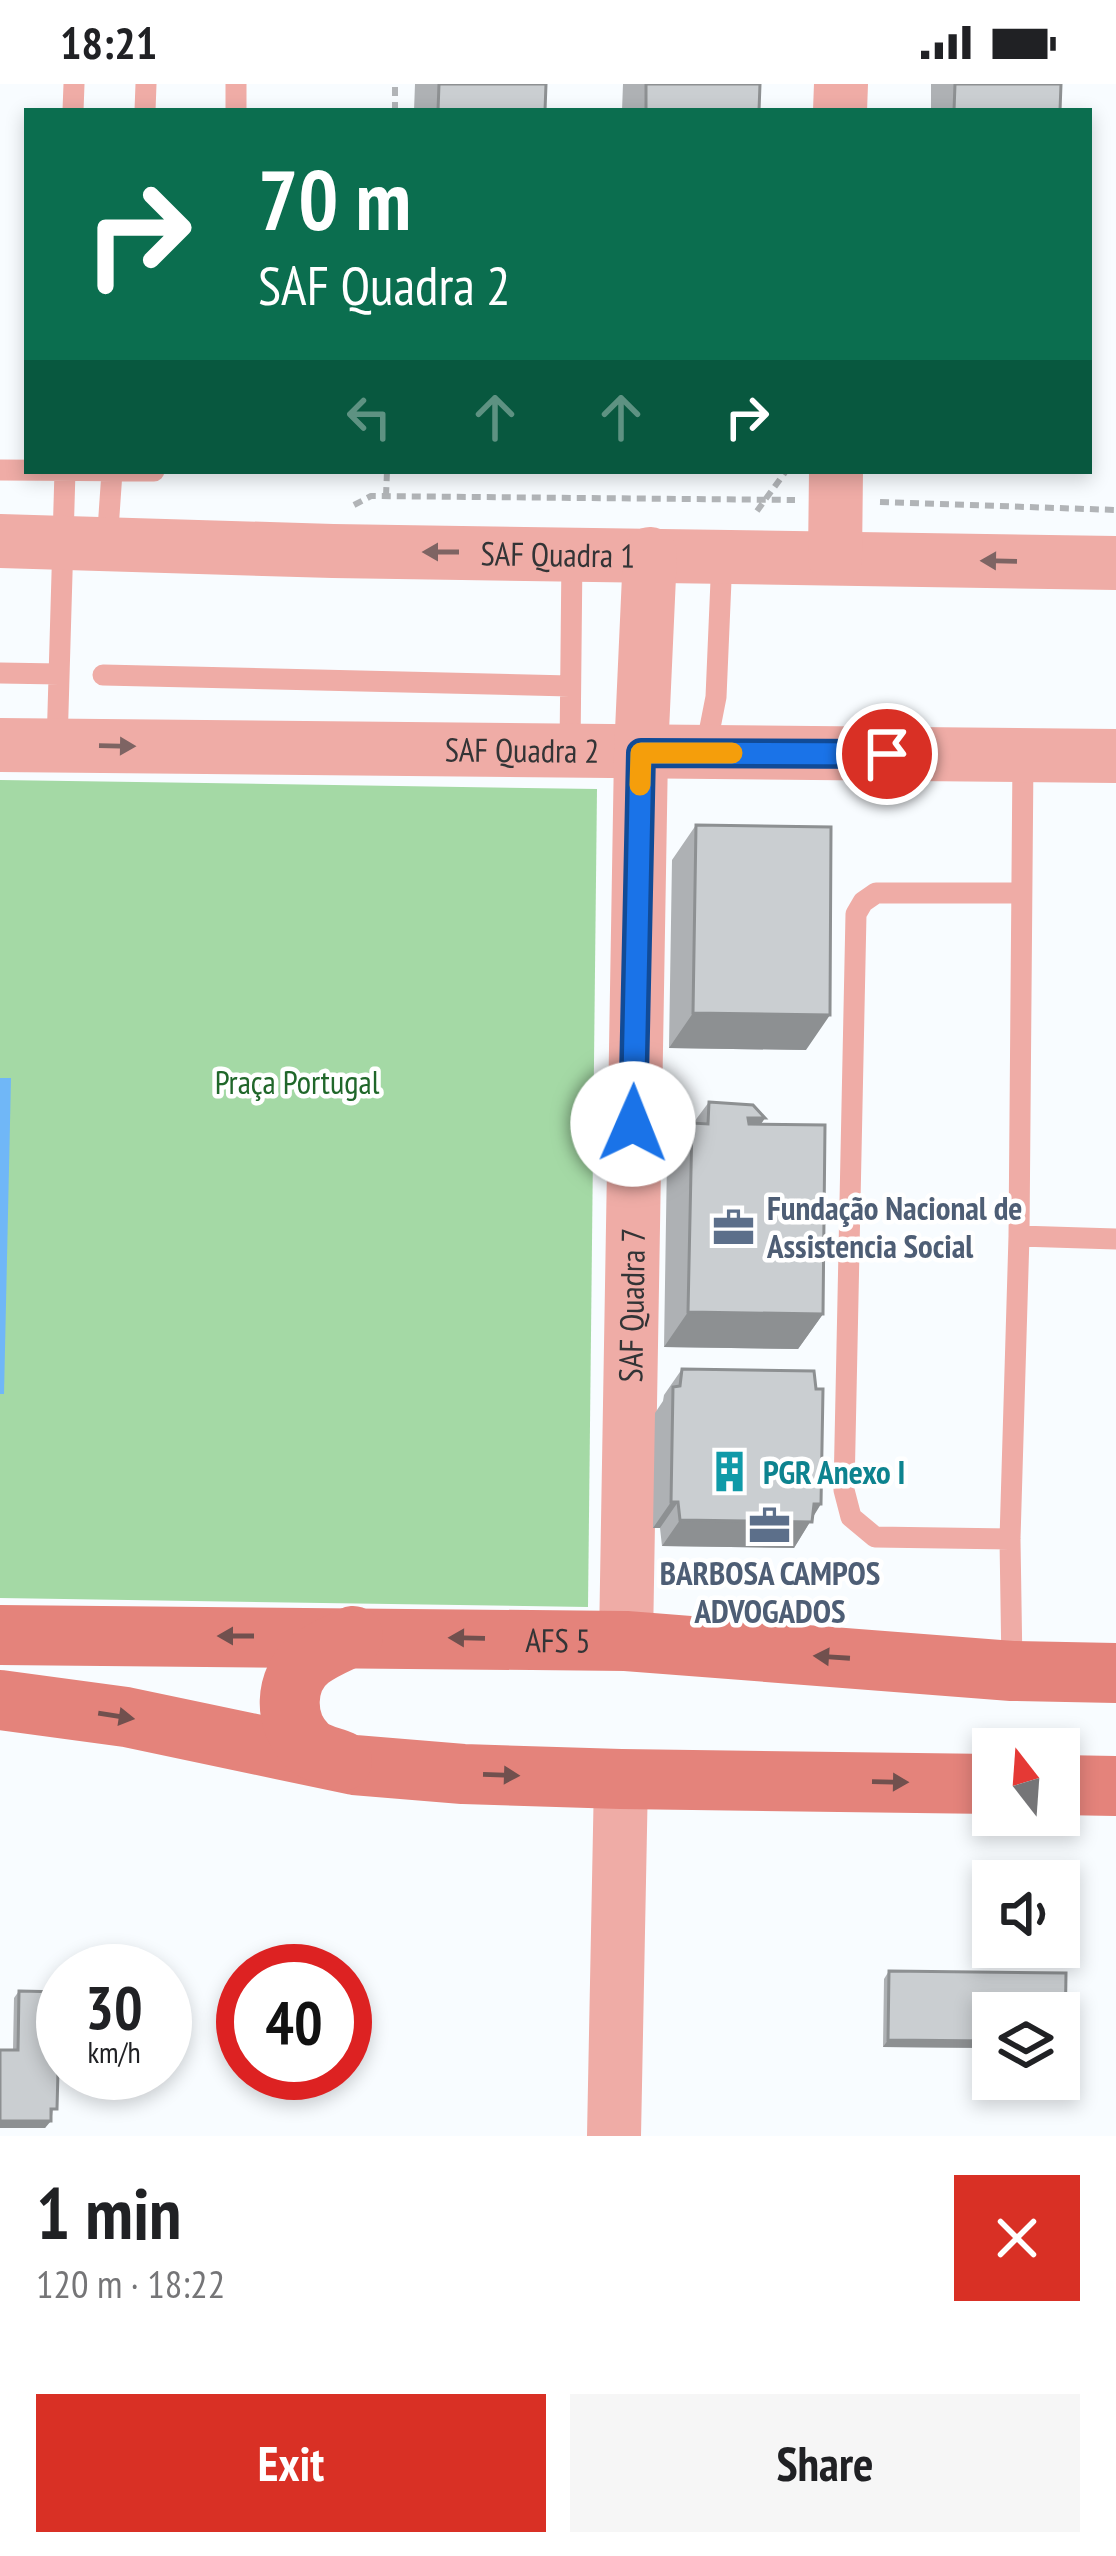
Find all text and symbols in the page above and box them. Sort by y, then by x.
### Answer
text: 18:21 [60,13,157,71]
text: 70 m [258,144,411,253]
icon: right [60,156,216,312]
text: SAF Quadra 2 [258,250,511,320]
icon: left [336,384,402,450]
icon: ahead [462,384,528,450]
icon: ahead [588,384,654,450]
icon: right [714,384,780,450]
street label: SAF Quadra 1 [480,531,635,577]
one-way arrow [421,542,459,562]
one-way arrow [979,551,1017,570]
pin [836,703,938,805]
icon: arrive [854,721,920,787]
street label: SAF Quadra 2 [445,727,599,772]
one-way arrow [99,736,137,756]
park label: Praça Portugal [215,1060,380,1103]
position arrow [570,1061,696,1187]
place label: Fundação Nacional de Assistencia Social [766,1186,1022,1267]
office icon: Fundação Nacional de Assistencia Social [710,1204,756,1250]
street label: SAF Quadra 7 [608,1227,654,1383]
building icon: PGR Anexo I [706,1449,752,1495]
place label: PGR Anexo I [763,1450,905,1493]
office icon: BARBOSA CAMPOS ADVOGADOS [747,1502,793,1548]
place label: BARBOSA CAMPOS ADVOGADOS [660,1551,880,1632]
street label: AFS 5 [525,1618,591,1662]
one-way arrow [216,1626,254,1646]
one-way arrow [447,1628,485,1648]
one-way arrow [813,1647,850,1666]
one-way arrow [98,1706,135,1725]
north arrow [972,1728,1080,1836]
map controls [972,1728,1080,2100]
one-way arrow [482,1766,520,1785]
one-way arrow [872,1773,910,1792]
button: sound [972,1860,1080,1968]
speed limit sign: 40 [216,1944,372,2100]
text: 30 [85,1968,143,2046]
button: layers [972,1992,1080,2100]
text: km/h [87,2032,141,2071]
text: 1 min [36,2166,181,2259]
button: close [954,2175,1080,2301]
text: 120 m · 18:22 [36,2258,225,2309]
button: Exit [36,2394,546,2532]
button: Share [570,2394,1080,2532]

